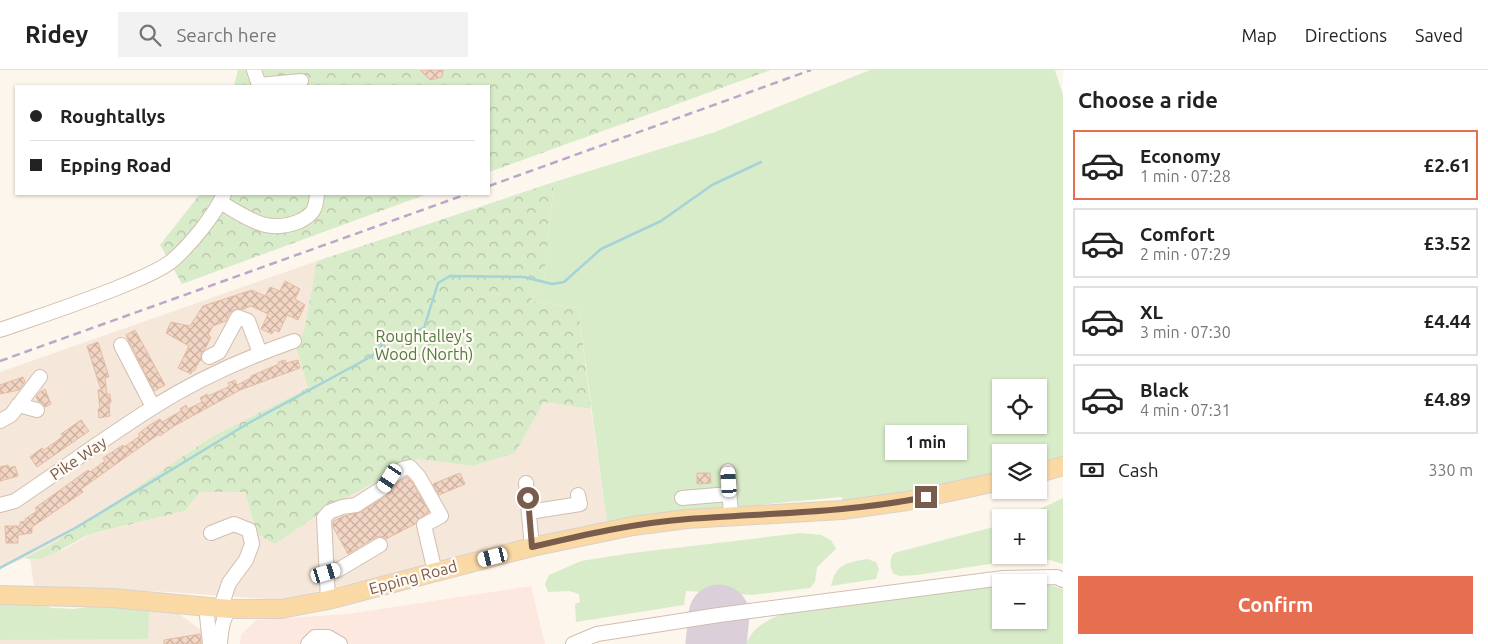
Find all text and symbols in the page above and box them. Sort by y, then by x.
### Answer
search box [118,12,468,57]
text: Ridey [25,21,88,48]
icon: search [136,21,164,49]
text: Search here [176,24,277,46]
text: Map [1241,25,1277,45]
text: Directions [1305,25,1387,45]
text: Saved [1415,25,1463,45]
text: Choose a ride [1078,87,1218,112]
text: Roughtallys [60,105,166,127]
icon: car [1080,143,1125,188]
text: Economy [1140,145,1221,167]
text: Epping Road [60,154,171,176]
text: £2.61 [1423,154,1471,176]
text: 1 min · 07:28 [1140,167,1231,185]
icon: car [1080,221,1125,266]
text: Comfort [1140,223,1215,245]
text: £3.52 [1423,232,1471,254]
text: 2 min · 07:29 [1140,245,1231,263]
icon: car [1080,299,1125,344]
text: XL [1140,301,1163,323]
text: £4.44 [1423,310,1471,332]
text: 3 min · 07:30 [1140,323,1231,341]
park label: Roughtalley's Wood (North) [375,327,473,364]
icon: car [1080,377,1125,422]
map controls [992,379,1047,629]
button: locate [992,379,1047,434]
text: Black [1140,379,1189,401]
text: £4.89 [1423,388,1471,410]
text: 4 min · 07:31 [1140,401,1231,419]
callout: 1 min [885,424,967,460]
street label: Pike Way [46,432,110,483]
text: 1 min [906,433,946,451]
button: layers [992,444,1047,499]
icon: cash [1078,456,1106,484]
text: Cash [1118,459,1159,481]
car [375,461,404,495]
text: 330 m [1428,461,1473,479]
car [720,467,737,497]
route end [915,486,937,508]
route start [517,487,539,509]
button: + [992,509,1047,564]
car [476,546,509,568]
street label: Epping Road [367,557,459,597]
car [309,561,342,585]
button: − [992,574,1047,629]
button: Confirm [1078,576,1473,634]

